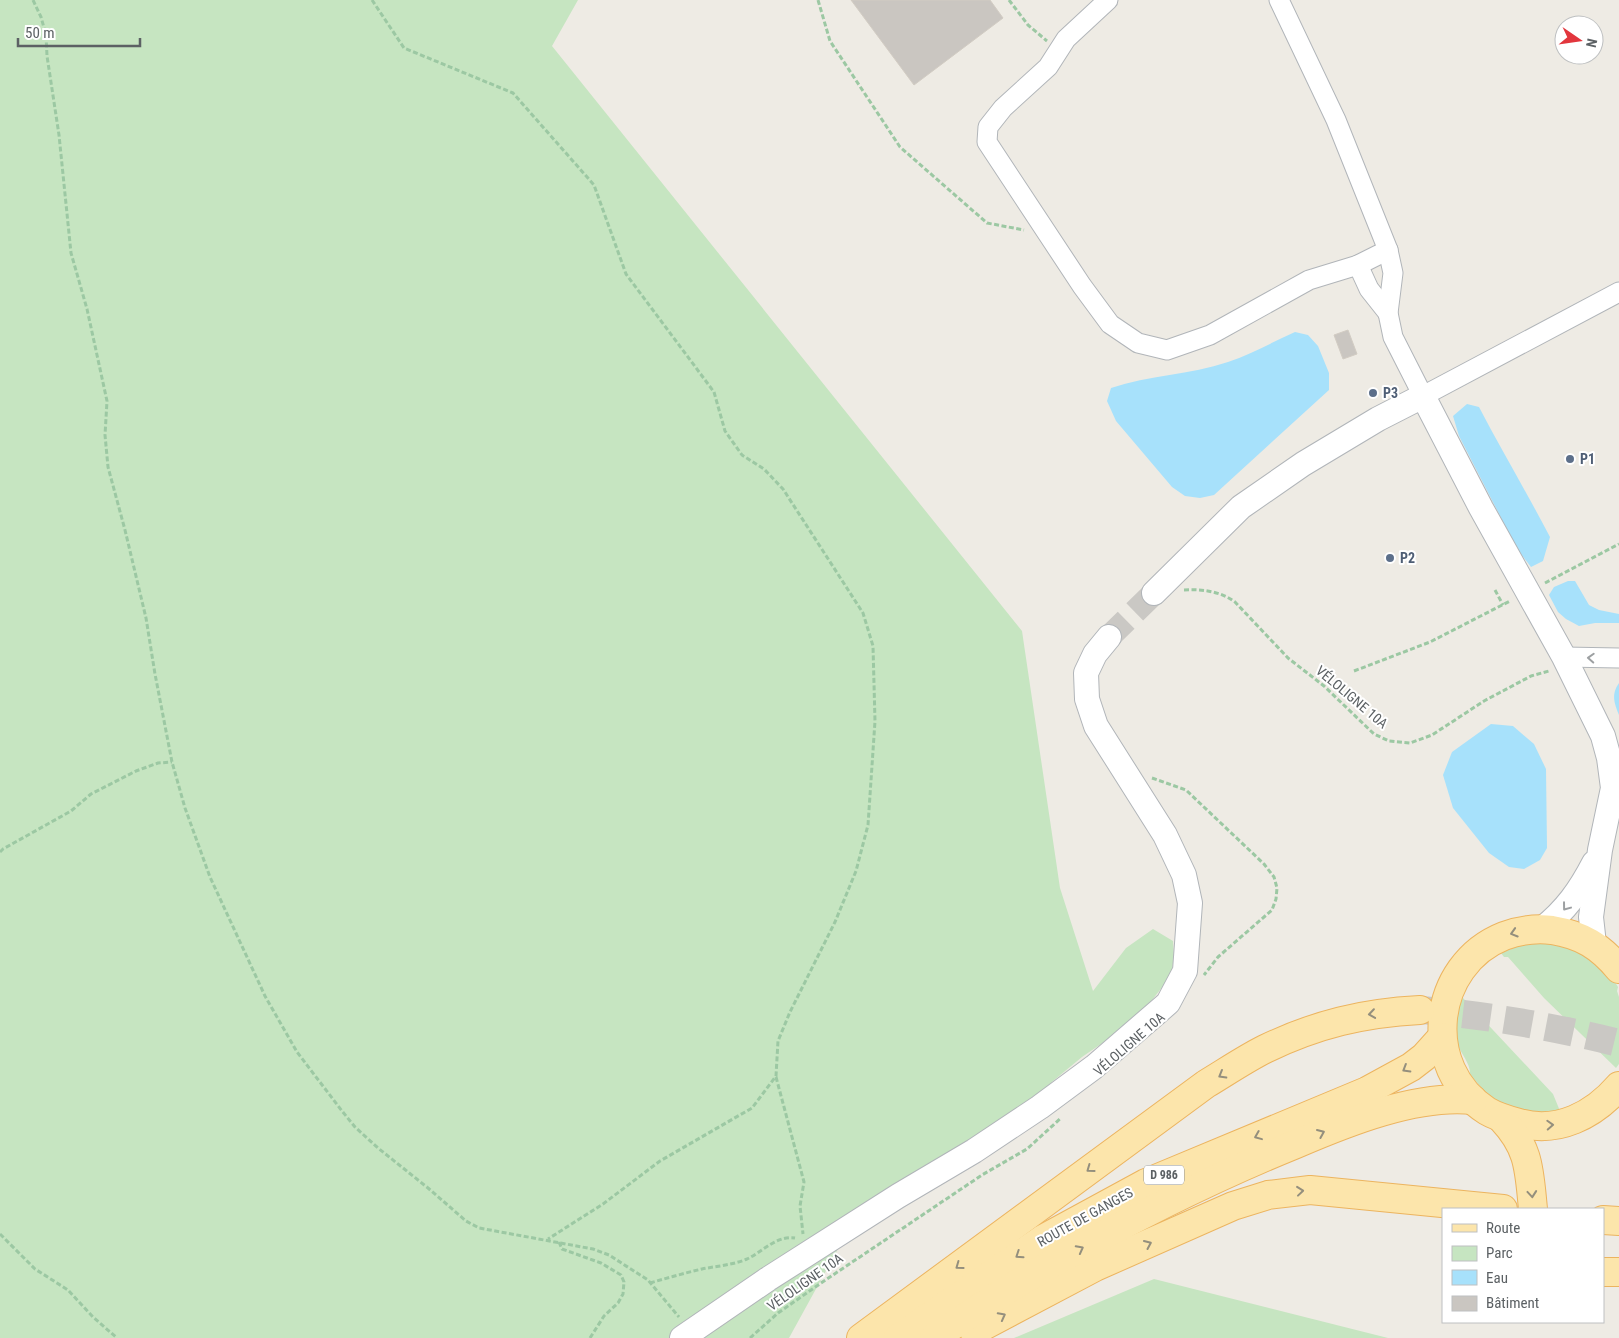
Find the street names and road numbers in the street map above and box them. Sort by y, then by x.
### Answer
street label: VÉLOLIGNE 10A [1313,662,1392,732]
street label: VÉLOLIGNE 10A [1090,1008,1168,1079]
road number: D 986 [1144,1166,1184,1184]
street label: ROUTE DE GANGES [1034,1184,1136,1250]
street label: VÉLOLIGNE 10A [764,1249,846,1314]

